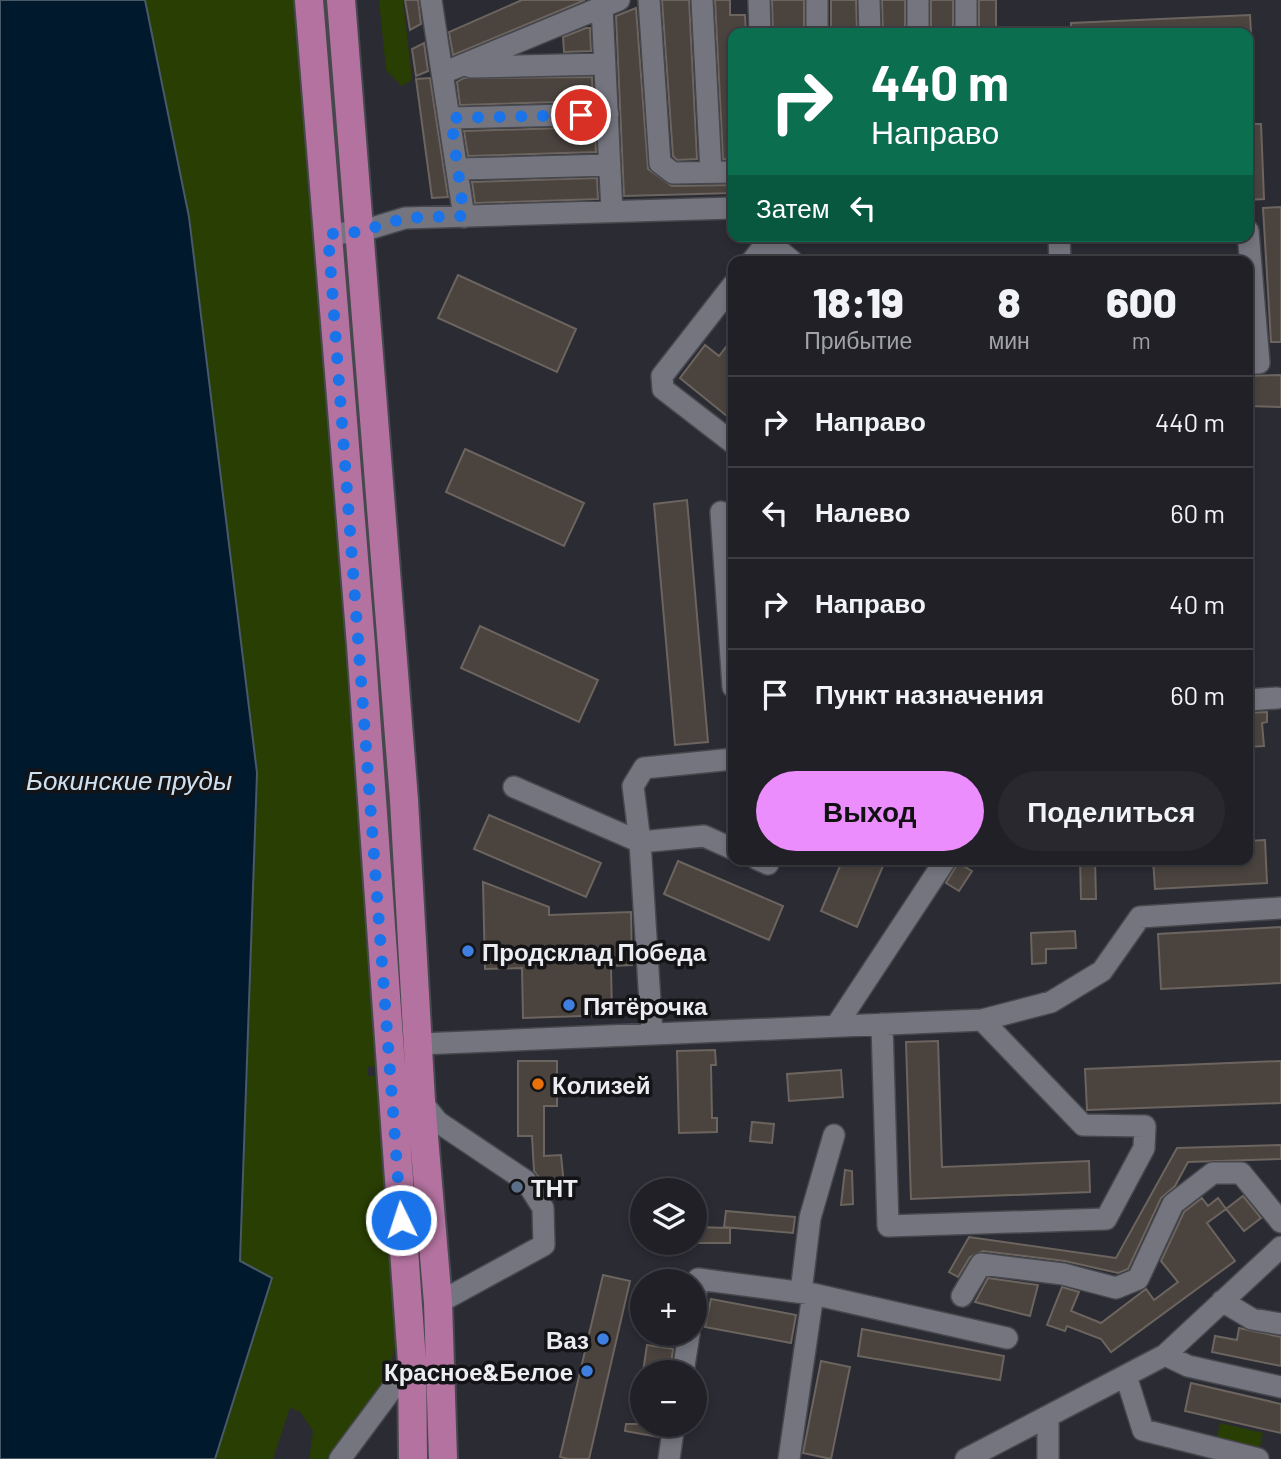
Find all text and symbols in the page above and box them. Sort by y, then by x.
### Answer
text: 440 m [871,52,1009,111]
icon: right [756,56,847,147]
pin [551,85,611,145]
icon: arrive [562,96,600,134]
text: Направо [871,112,999,150]
icon: left [844,189,882,227]
text: Затем [756,192,830,223]
text: 18:19 [813,276,904,326]
text: 8 [998,276,1021,326]
text: 600 [1106,276,1177,326]
text: Прибытие [804,326,912,354]
text: мин [988,326,1030,354]
text: m [1132,326,1151,354]
icon: right [756,403,794,441]
text: Направо [815,405,926,436]
text: 440 m [1155,406,1225,437]
icon: left [756,494,794,532]
text: Налево [815,496,910,527]
text: 60 m [1170,497,1225,528]
icon: right [756,585,794,623]
text: Направо [815,587,926,618]
text: 40 m [1169,588,1225,619]
icon: arrive [756,676,794,714]
text: Пункт назначения [815,678,1044,709]
text: 60 m [1170,679,1225,710]
water label: Бокинские пруды [26,764,232,795]
button: Выход [756,771,984,851]
button: Поделиться [998,771,1225,851]
place label: Продсклад Победа [482,937,707,966]
marker: Продсклад Победа [460,943,476,959]
place label: Пятёрочка [583,991,708,1020]
marker: Пятёрочка [561,997,577,1013]
place label: Колизей [552,1070,650,1099]
marker: Колизей [530,1076,546,1092]
place label: ТНТ [531,1173,578,1202]
map controls [630,1178,707,1437]
button: layers [630,1178,707,1255]
marker: ТНТ [509,1179,525,1195]
position arrow [364,1183,438,1257]
button: + [630,1269,707,1346]
place label: Ваз [546,1325,589,1354]
marker: Ваз [595,1331,611,1347]
place label: Красное&Белое [384,1357,573,1386]
button: − [630,1360,707,1437]
marker: Красное&Белое [579,1363,595,1379]

